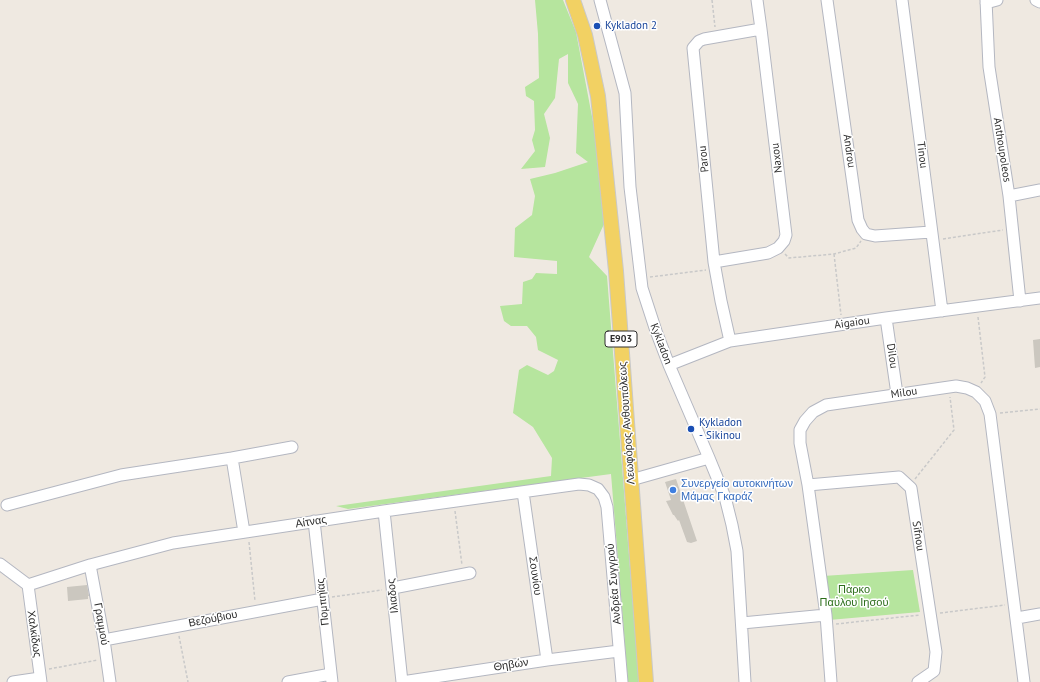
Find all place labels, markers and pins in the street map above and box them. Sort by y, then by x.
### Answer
place label: Kykladon 2 [605,19,657,33]
marker: Kykladon 2 [592,21,602,31]
place label: Kykladon - Sikinou [699,416,742,442]
marker: Kykladon - Sikinou [686,424,696,434]
place label: Συνεργείο αυτοκινήτων Μάμας Γκαράζ [681,477,793,503]
marker: Συνεργείο αυτοκινήτων Μάμας Γκαράζ [668,485,678,495]

